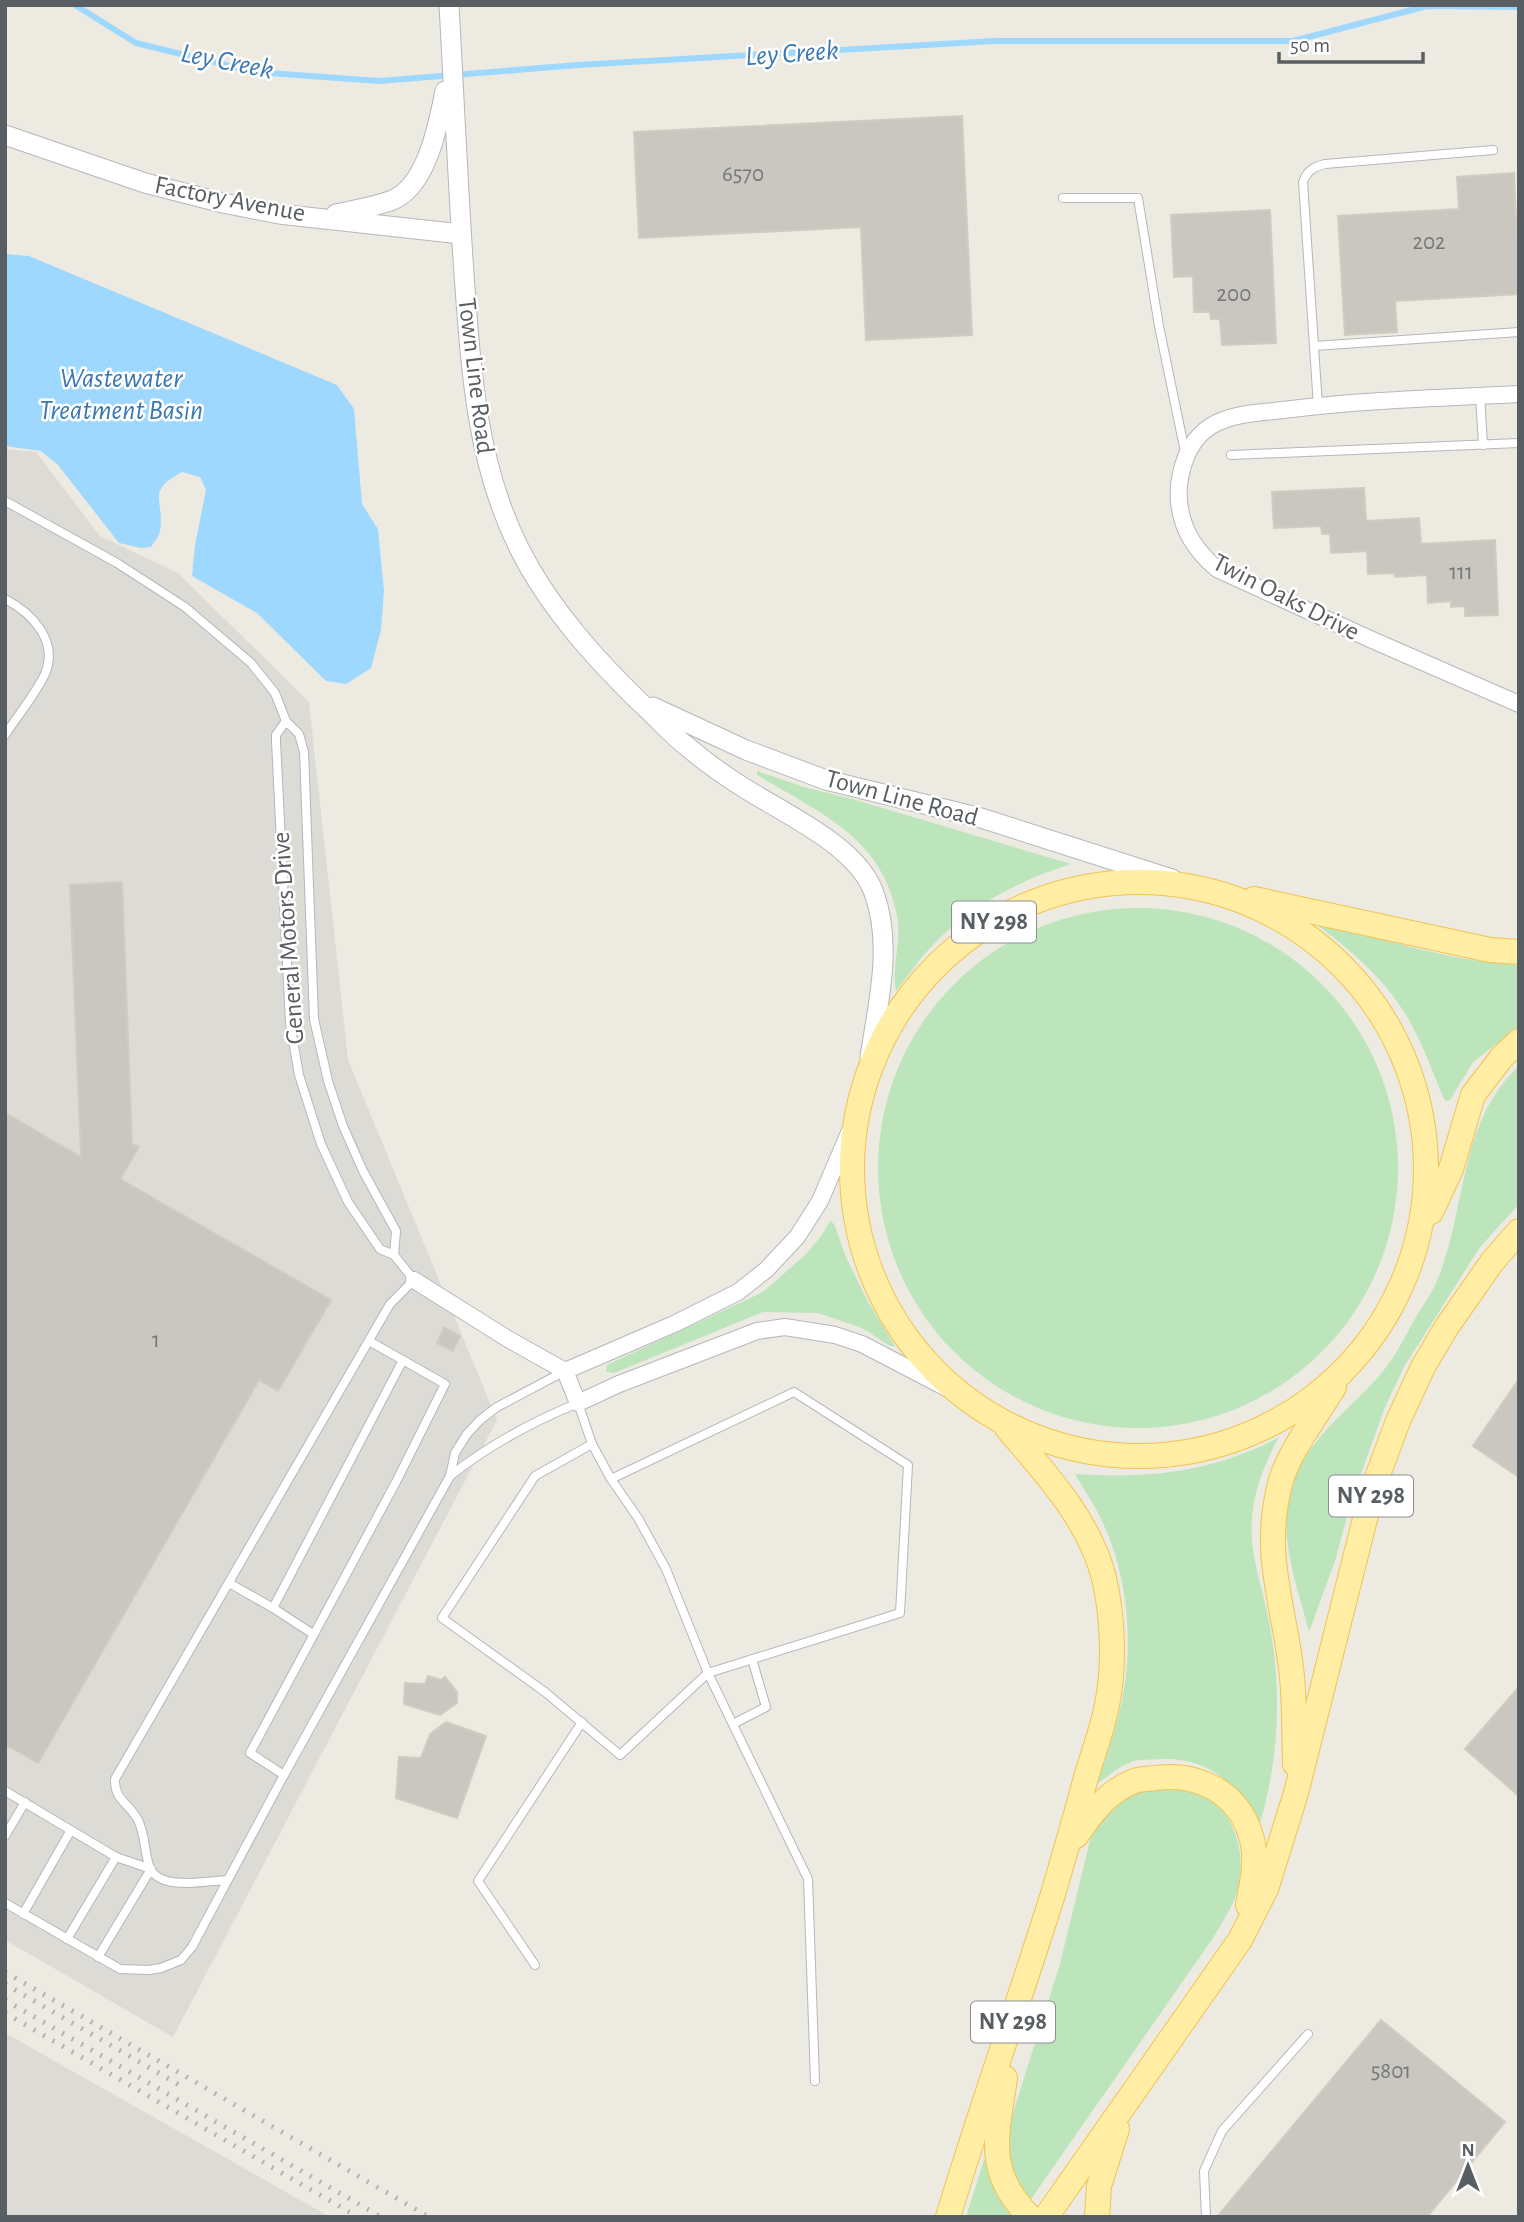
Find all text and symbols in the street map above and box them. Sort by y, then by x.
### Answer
scale bar [1279,21,1422,65]
text: 50 m [1290,35,1330,56]
water label: Ley Creek [744,37,840,71]
water label: Ley Creek [178,39,276,85]
house number: 6570 [722,163,764,186]
street label: Factory Avenue [152,172,308,226]
house number: 202 [1412,231,1446,254]
house number: 200 [1217,283,1251,306]
street label: Town Line Road [454,296,498,456]
water label: Wastewater Treatment Basin [39,365,203,425]
street label: Twin Oaks Drive [1208,549,1364,645]
house number: 111 [1449,561,1473,584]
street label: Town Line Road [823,765,981,831]
street label: General Motors Drive [268,831,308,1045]
road number: NY 298 [952,902,1036,942]
house number: 1 [152,1329,160,1352]
road number: NY 298 [1329,1476,1413,1516]
road number: NY 298 [971,2001,1055,2042]
house number: 5801 [1371,2060,1411,2083]
north arrow [1433,2131,1503,2201]
text: N [1461,2141,1475,2160]

